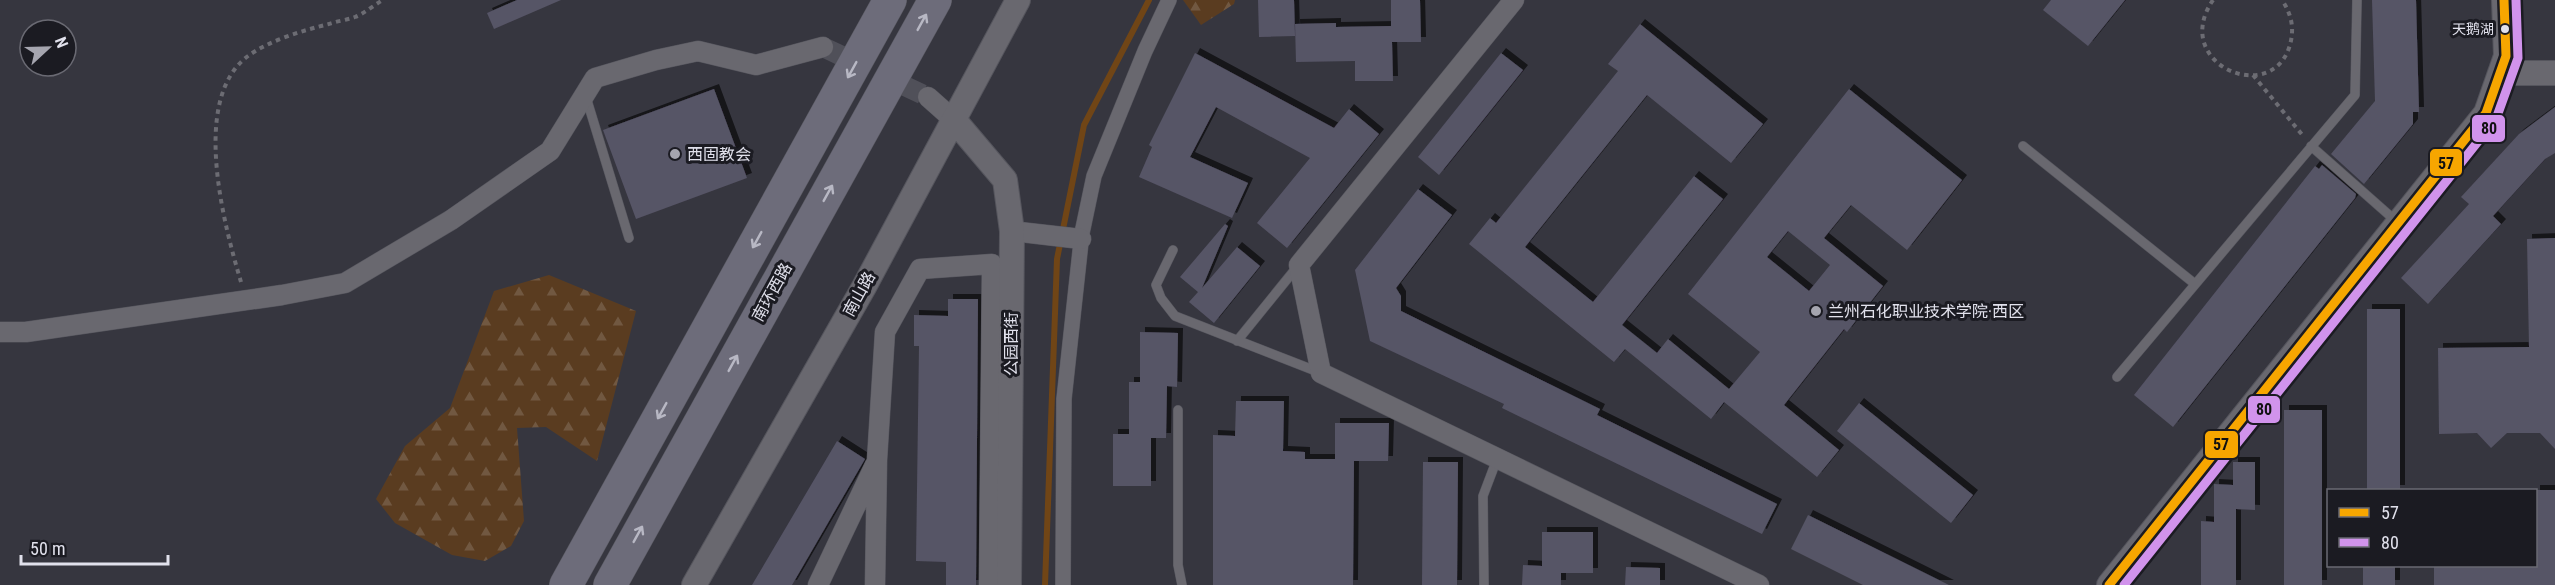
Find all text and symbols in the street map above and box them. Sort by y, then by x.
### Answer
one-way arrow [917,14,928,32]
north arrow [18,18,78,78]
place label: 天鹅湖 [2452,21,2494,37]
marker: 天鹅湖 [2499,23,2511,35]
text: N [51,34,72,51]
one-way arrow [846,60,857,78]
line badge: 80 [2471,114,2506,143]
text: 80 [2481,119,2497,138]
place label: 西固教会 [687,145,751,164]
marker: 西固教会 [668,147,682,161]
line badge: 57 [2429,148,2463,177]
text: 57 [2438,154,2454,173]
one-way arrow [822,185,834,202]
one-way arrow [751,231,763,248]
street label: 南环西路 [748,259,796,325]
street label: 南山路 [839,268,879,320]
place label: 兰州石化职业技术学院·西区 [1828,302,2024,321]
marker: 兰州石化职业技术学院·西区 [1809,304,1823,318]
street label: 公园西街 [1002,312,1021,376]
one-way arrow [728,355,739,373]
line badge: 80 [2247,395,2281,424]
text: 80 [2256,400,2272,419]
one-way arrow [656,402,668,419]
line badge: 57 [2204,430,2239,459]
text: 57 [2213,435,2229,454]
legend [2327,489,2537,567]
text: 57 [2381,502,2399,523]
one-way arrow [633,526,645,543]
scale bar [21,528,168,566]
text: 80 [2381,532,2399,553]
text: 50 m [30,538,65,559]

